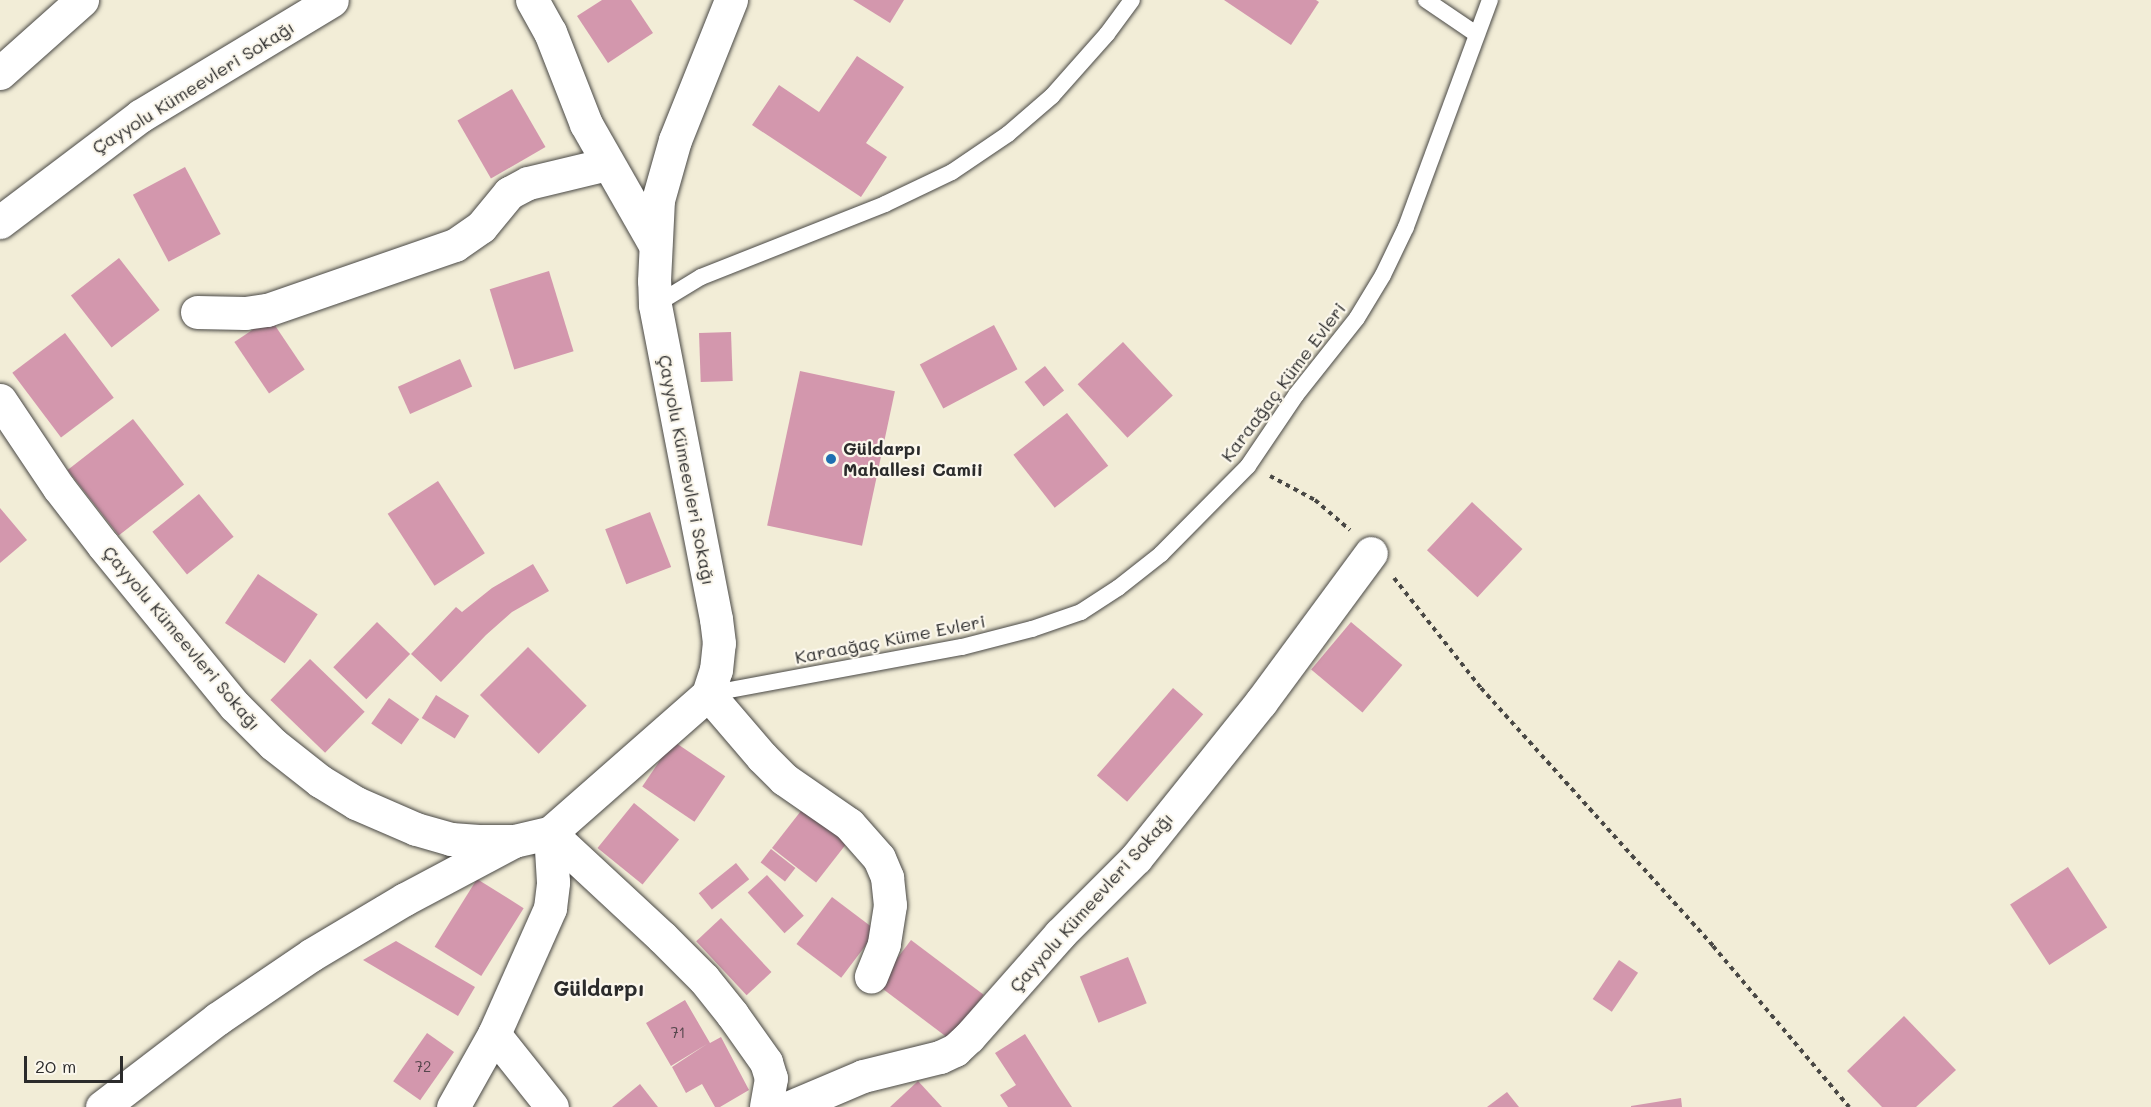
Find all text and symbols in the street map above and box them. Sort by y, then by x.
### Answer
street label: Çayyolu Kümeevleri Sokağı [88,16,298,158]
street label: Karaağaç Küme Evleri [1216,298,1350,466]
street label: Çayyolu Kümeevleri Sokağı [654,353,720,587]
place label: Güldarpı Mahallesi Camii [843,438,983,480]
marker: Güldarpı Mahallesi Camii [824,452,838,466]
street label: Çayyolu Kümeevleri Sokağı [98,541,266,735]
street label: Karaağaç Küme Evleri [793,610,987,668]
street label: Çayyolu Kümeevleri Sokağı [1005,808,1177,996]
district label: Güldarpı [553,975,645,1001]
house number: 71 [670,1024,686,1042]
scale bar [27,1044,126,1082]
text: 20 m [35,1054,76,1078]
house number: 72 [415,1058,431,1076]

